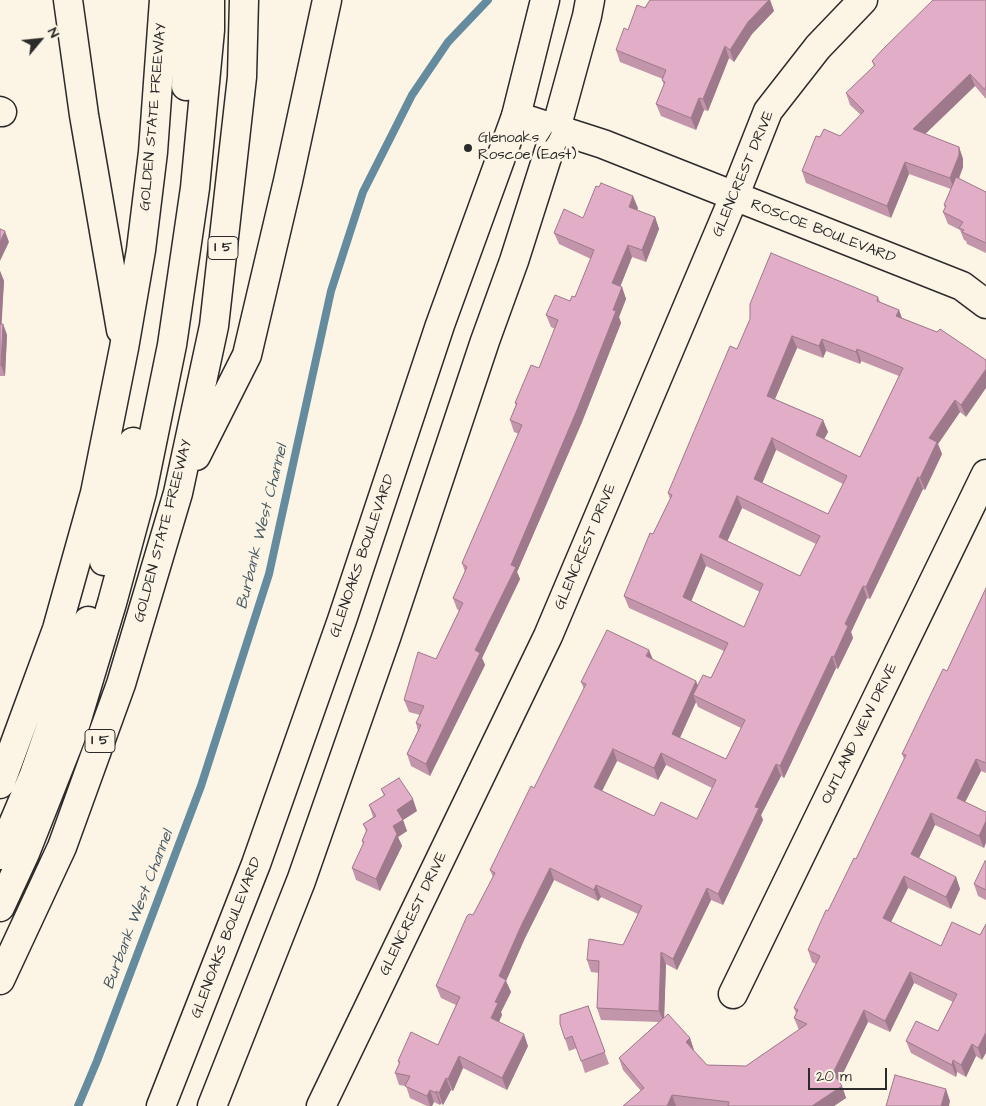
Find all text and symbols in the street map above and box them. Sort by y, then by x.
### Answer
north arrow [15,15,65,65]
street label: GOLDEN STATE FREEWAY [137,22,171,212]
text: N [42,24,64,42]
street label: GLENCREST DRIVE [709,108,779,240]
place label: Glenoaks / Roscoe (East) [478,130,577,165]
marker: Glenoaks / Roscoe (East) [462,142,474,154]
street label: ROSCOE BOULEVARD [748,196,898,268]
road number: I 5 [208,237,238,260]
street label: GOLDEN STATE FREEWAY [131,438,197,624]
water label: Burbank West Channel [233,443,293,611]
street label: GLENOAKS BOULEVARD [327,472,399,640]
street label: GLENCREST DRIVE [551,481,621,613]
street label: OUTLAND VIEW DRIVE [818,661,902,807]
road number: I 5 [85,729,115,752]
water label: Burbank West Channel [100,828,178,992]
street label: GLENCREST DRIVE [376,849,452,979]
street label: GLENOAKS BOULEVARD [188,855,266,1021]
scale bar [811,1058,890,1090]
text: 20 m [816,1066,852,1087]

